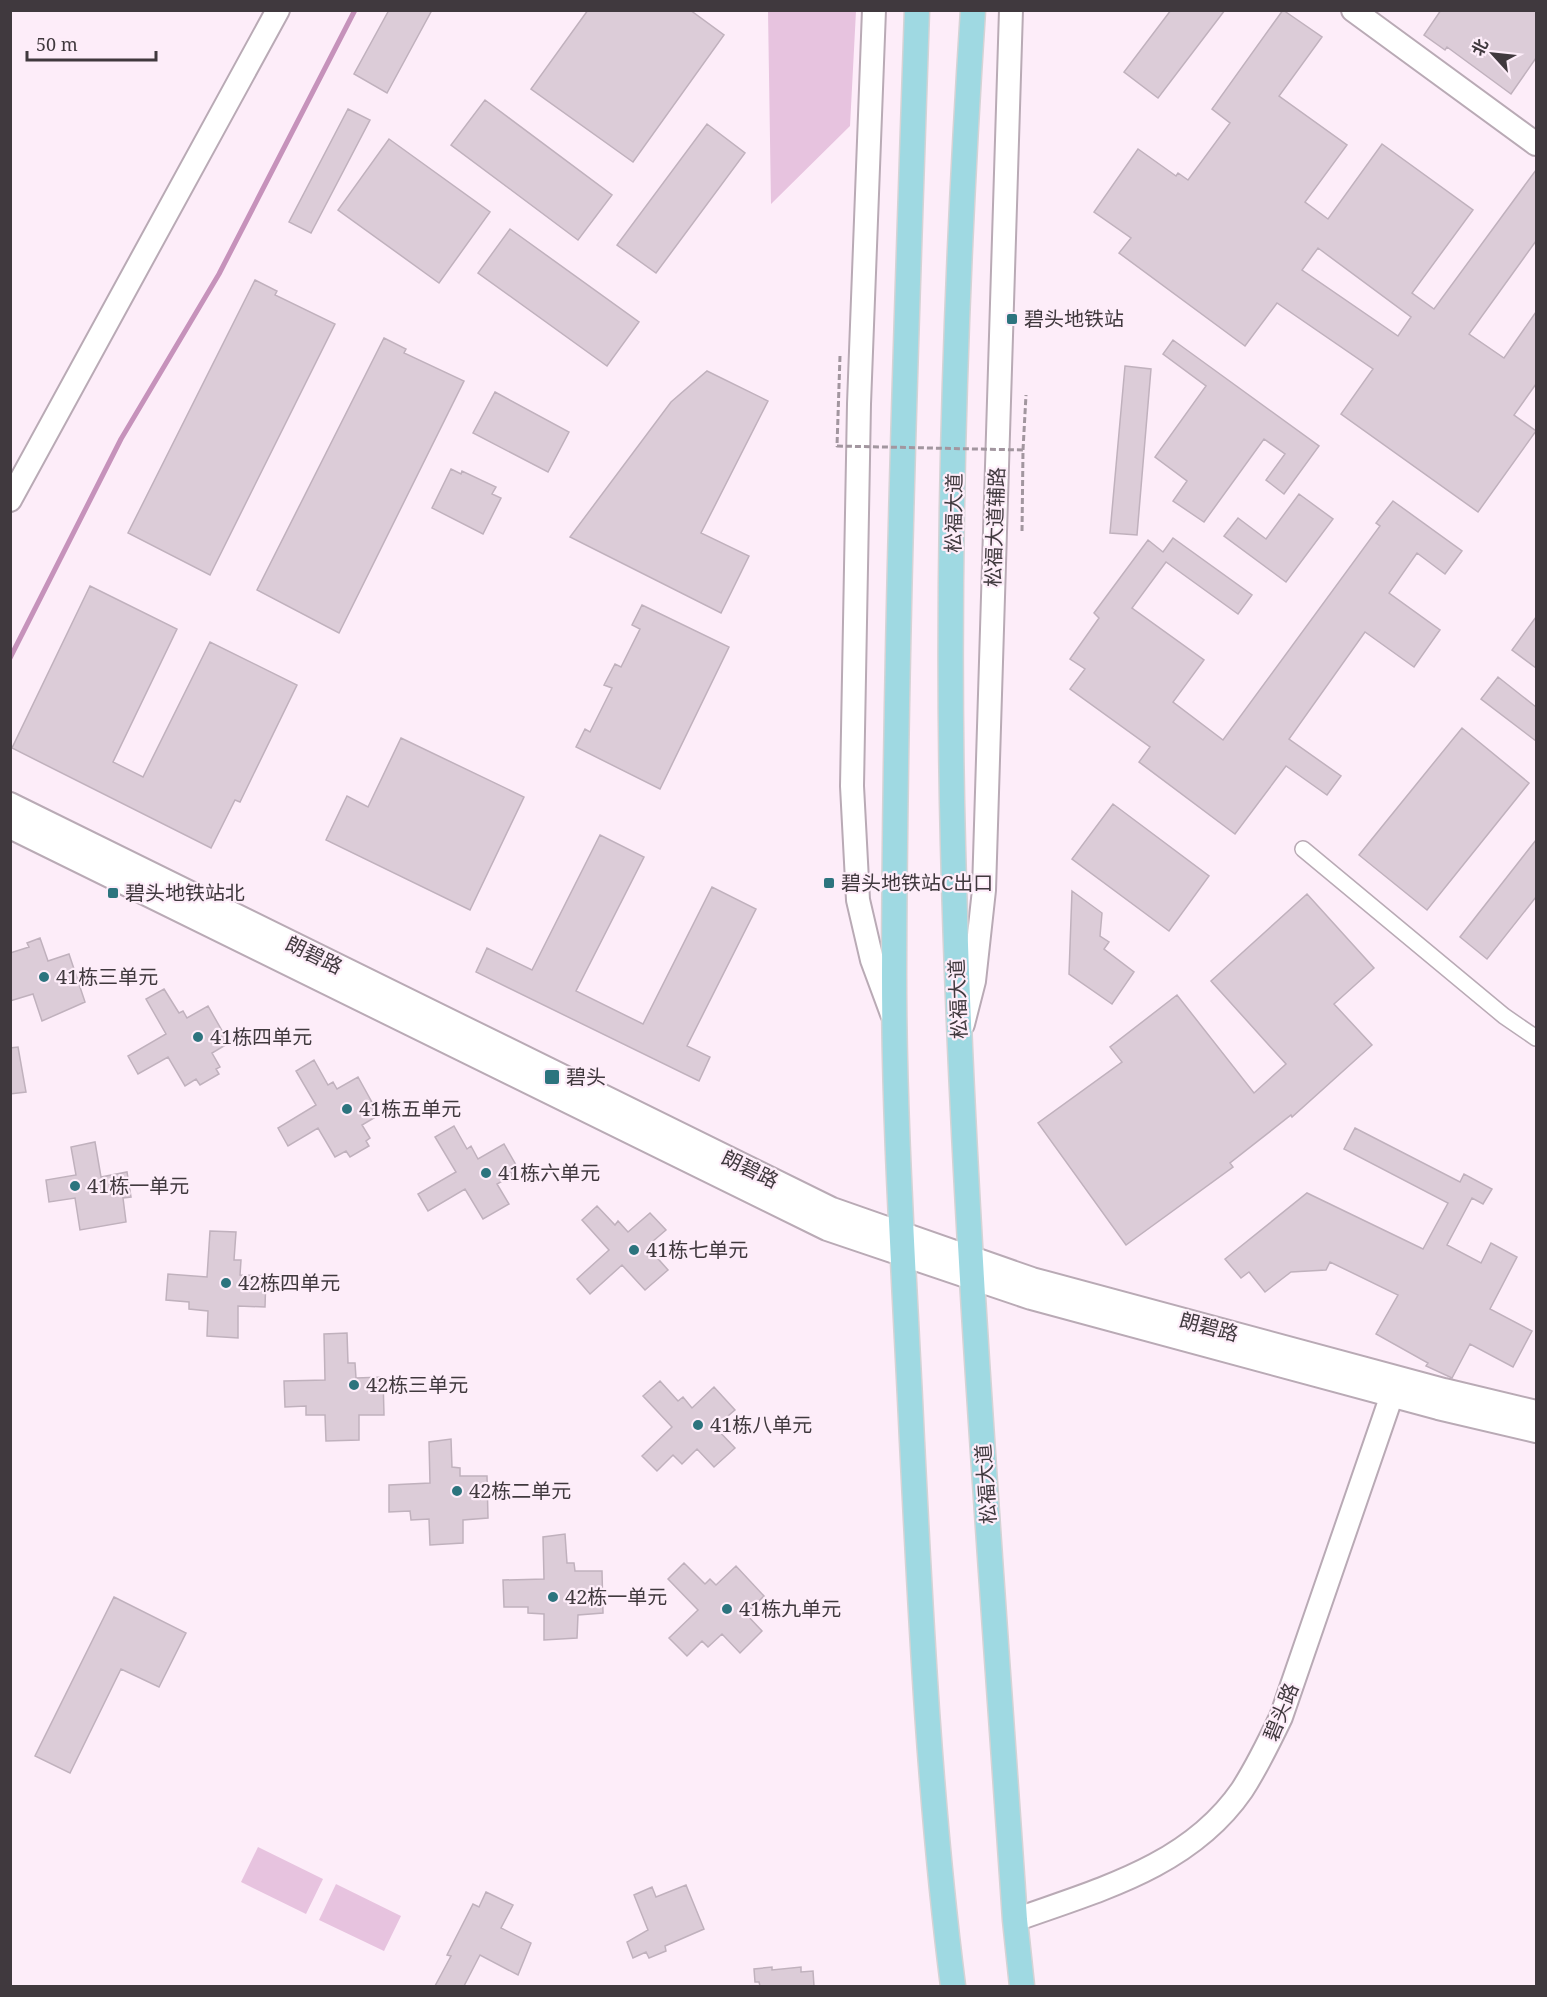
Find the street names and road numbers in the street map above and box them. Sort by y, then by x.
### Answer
street label: 松福大道辅路 [979,467,1010,587]
street label: 松福大道 [939,473,968,553]
street label: 朗碧路 [281,929,347,980]
street label: 松福大道 [943,959,972,1039]
street label: 朗碧路 [717,1143,783,1194]
street label: 朗碧路 [1177,1306,1242,1347]
street label: 松福大道 [969,1443,1002,1525]
street label: 碧头路 [1257,1679,1304,1745]

